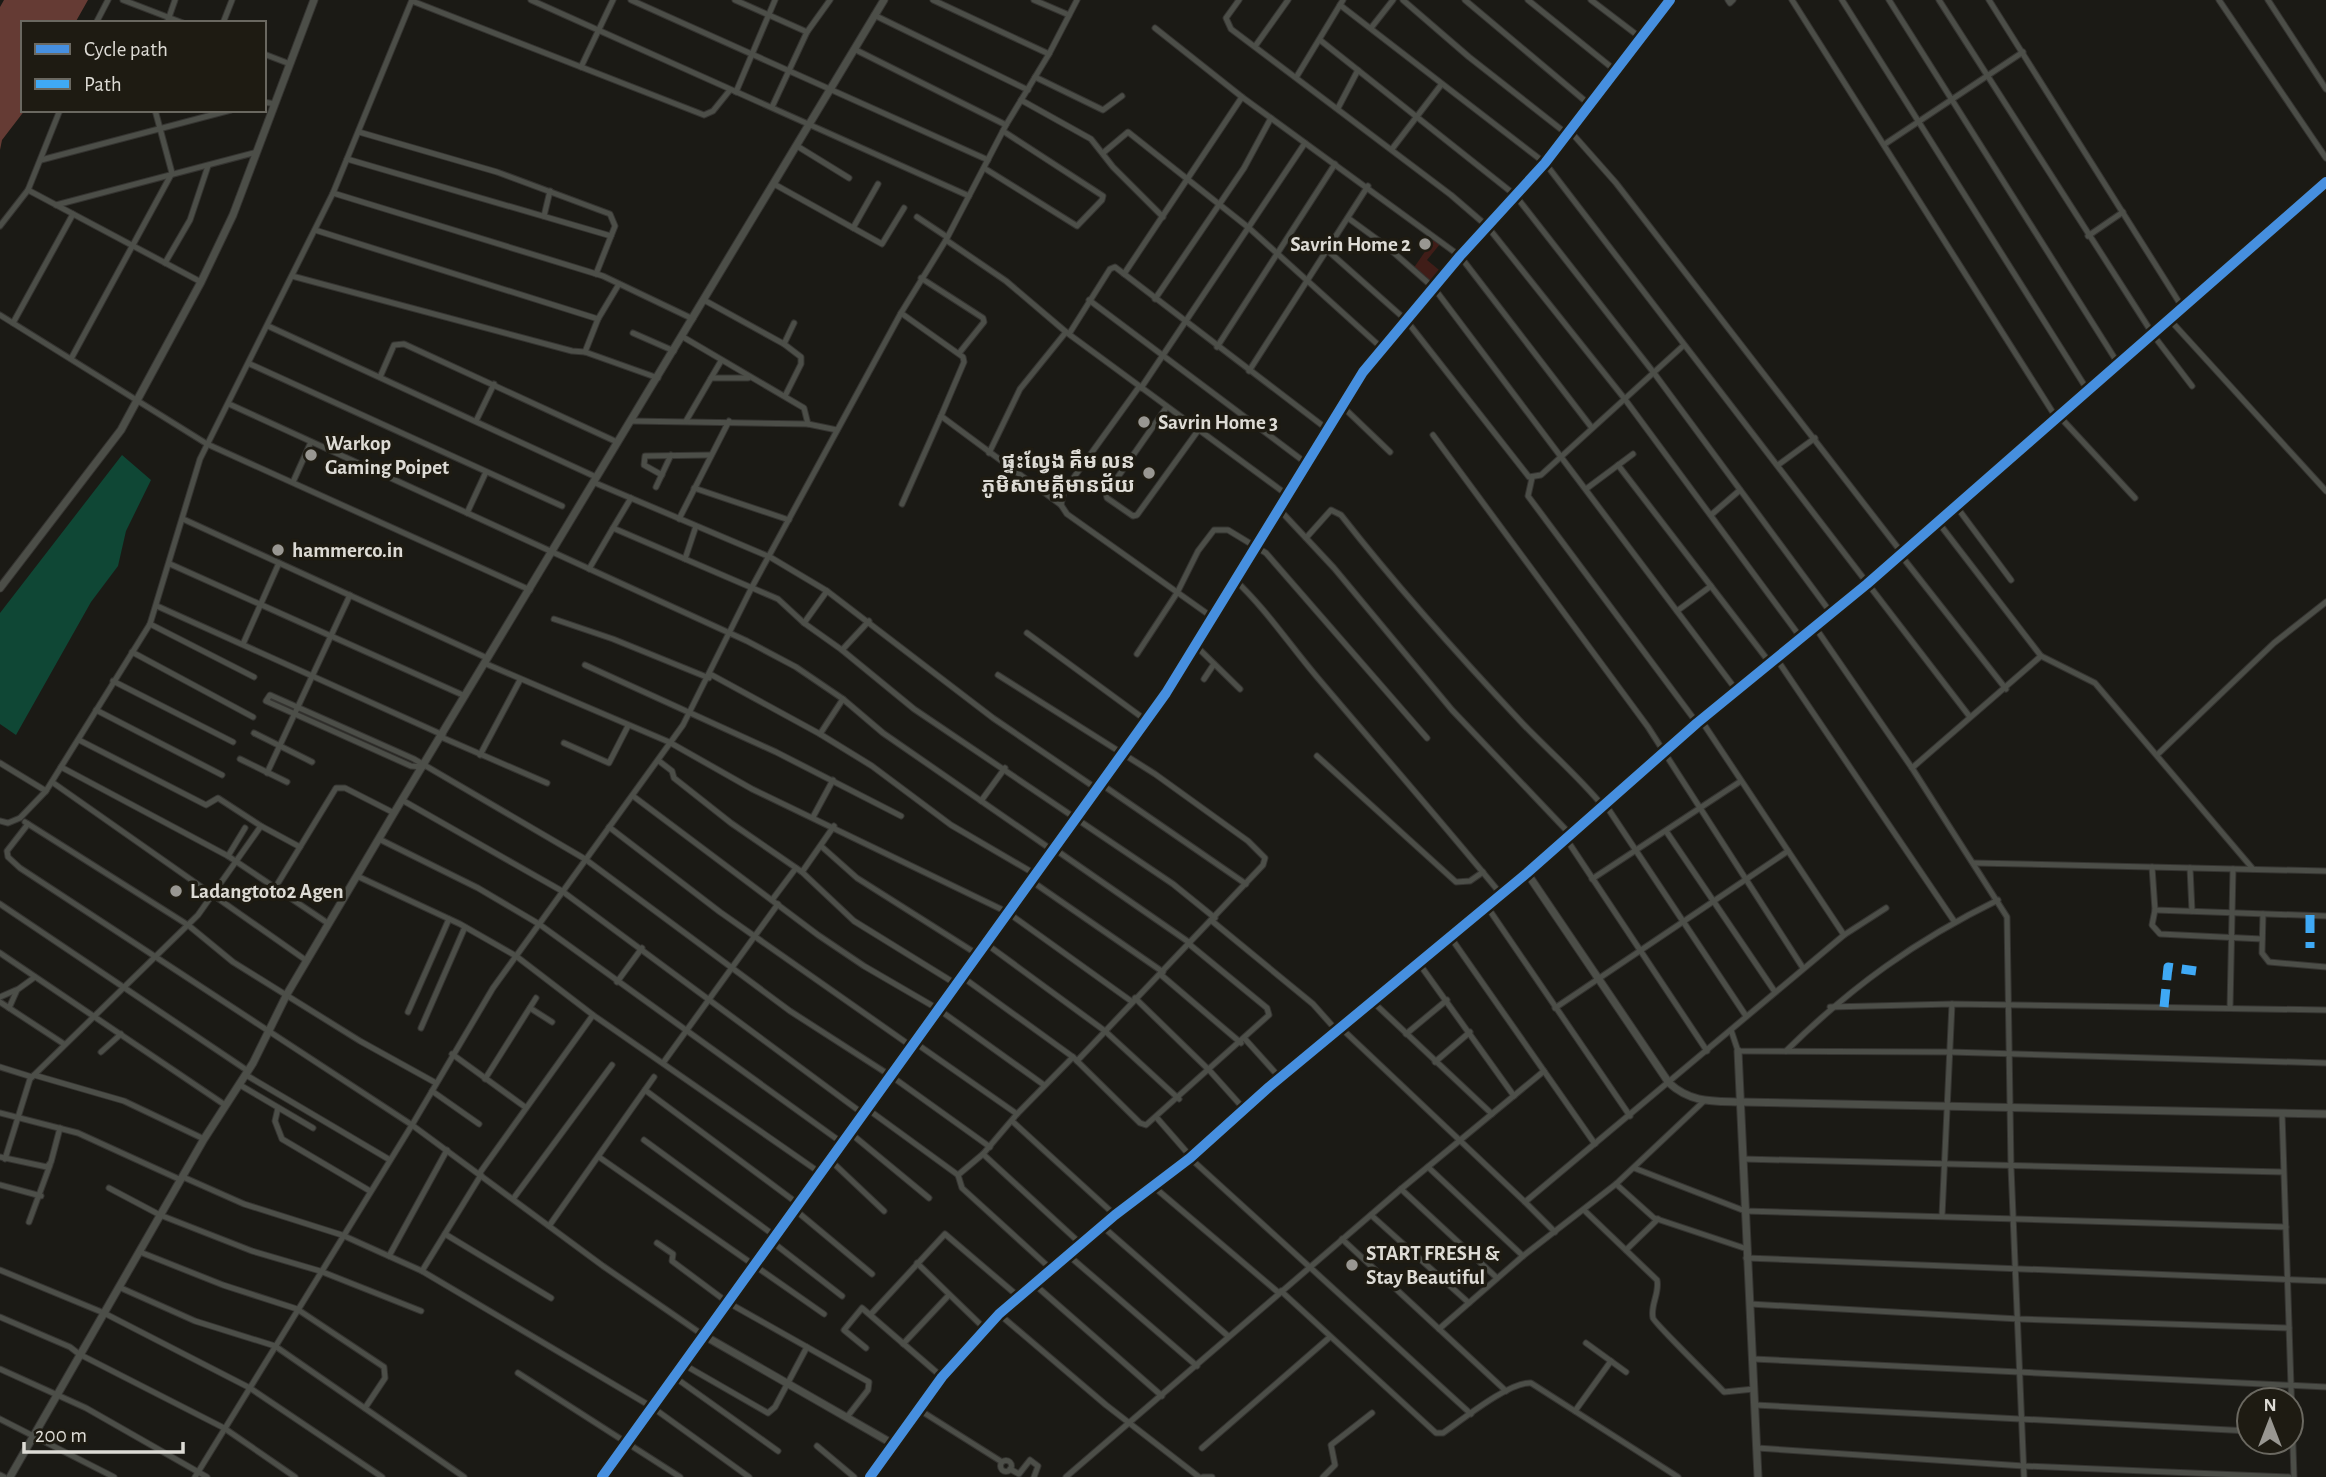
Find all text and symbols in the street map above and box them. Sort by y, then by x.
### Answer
legend [21,21,266,112]
text: Cycle path [84,39,168,60]
text: Path [84,74,122,95]
place label: Savrin Home 2 [1290,234,1411,255]
marker: Savrin Home 2 [1417,236,1433,252]
place label: Savrin Home 3 [1158,412,1278,433]
marker: Savrin Home 3 [1136,414,1152,430]
place label: Warkop Gaming Poipet [325,433,449,478]
marker: Warkop Gaming Poipet [303,447,319,463]
place label: ផ្ទះល្វែង គឹម លន ភូមិសាមគ្គីមានជ័យ [981,448,1135,498]
marker: ផ្ទះល្វែង គឹម លន ភូមិសាមគ្គីមានជ័យ [1141,465,1157,481]
place label: hammerco.in [292,540,403,561]
marker: hammerco.in [270,542,286,558]
place label: Ladangtoto2 Agen [190,881,344,902]
marker: Ladangtoto2 Agen [168,883,184,899]
place label: START FRESH & Stay Beautiful [1366,1243,1500,1288]
marker: START FRESH & Stay Beautiful [1344,1257,1360,1273]
north arrow [2235,1386,2305,1456]
text: N [2263,1396,2277,1415]
scale bar [24,1410,184,1454]
text: 200 m [35,1425,87,1446]

